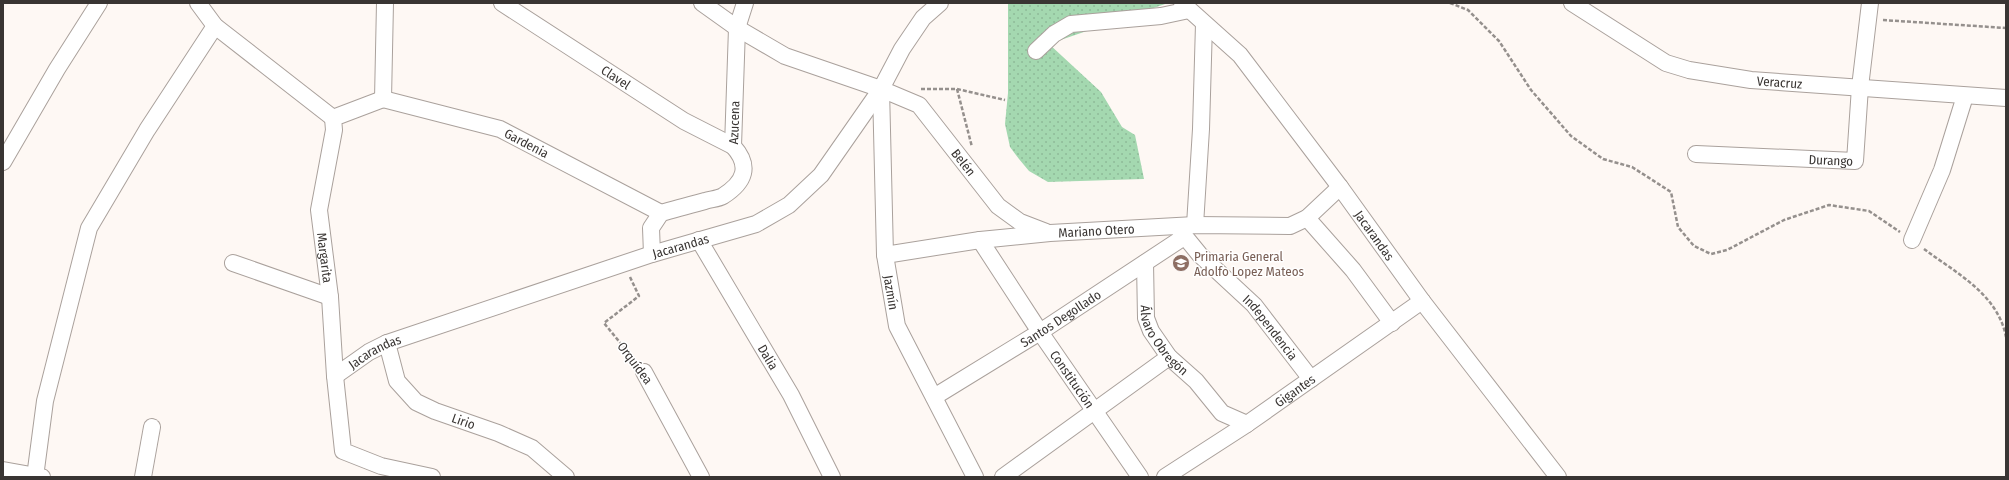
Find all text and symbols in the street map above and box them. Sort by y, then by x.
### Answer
street label: Clavel [599,62,634,92]
street label: Veracruz [1756,73,1803,91]
street label: Azucena [726,100,742,145]
street label: Gardenia [502,125,552,161]
street label: Belén [949,146,979,179]
street label: Durango [1808,151,1854,168]
street label: Jacarandas [1352,207,1398,264]
street label: Mariano Otero [1058,221,1135,240]
street label: Jacarandas [651,230,711,261]
street label: Margarita [314,232,336,284]
place label: Primaria General Adolfo Lopez Mateos [1194,249,1304,279]
school or university icon: Primaria General Adolfo Lopez Mateos [1171,253,1191,273]
street label: Jazmín [881,274,902,311]
street label: Santos Degollado [1017,286,1104,350]
street label: Independencia [1240,291,1301,363]
street label: Álvaro Obregón [1138,305,1191,378]
street label: Jacarandas [345,331,403,372]
street label: Orquídea [614,339,656,387]
street label: Dalia [755,342,782,372]
street label: Constitución [1047,347,1098,411]
street label: Gigantes [1272,371,1318,410]
street label: Lirio [450,410,477,432]

